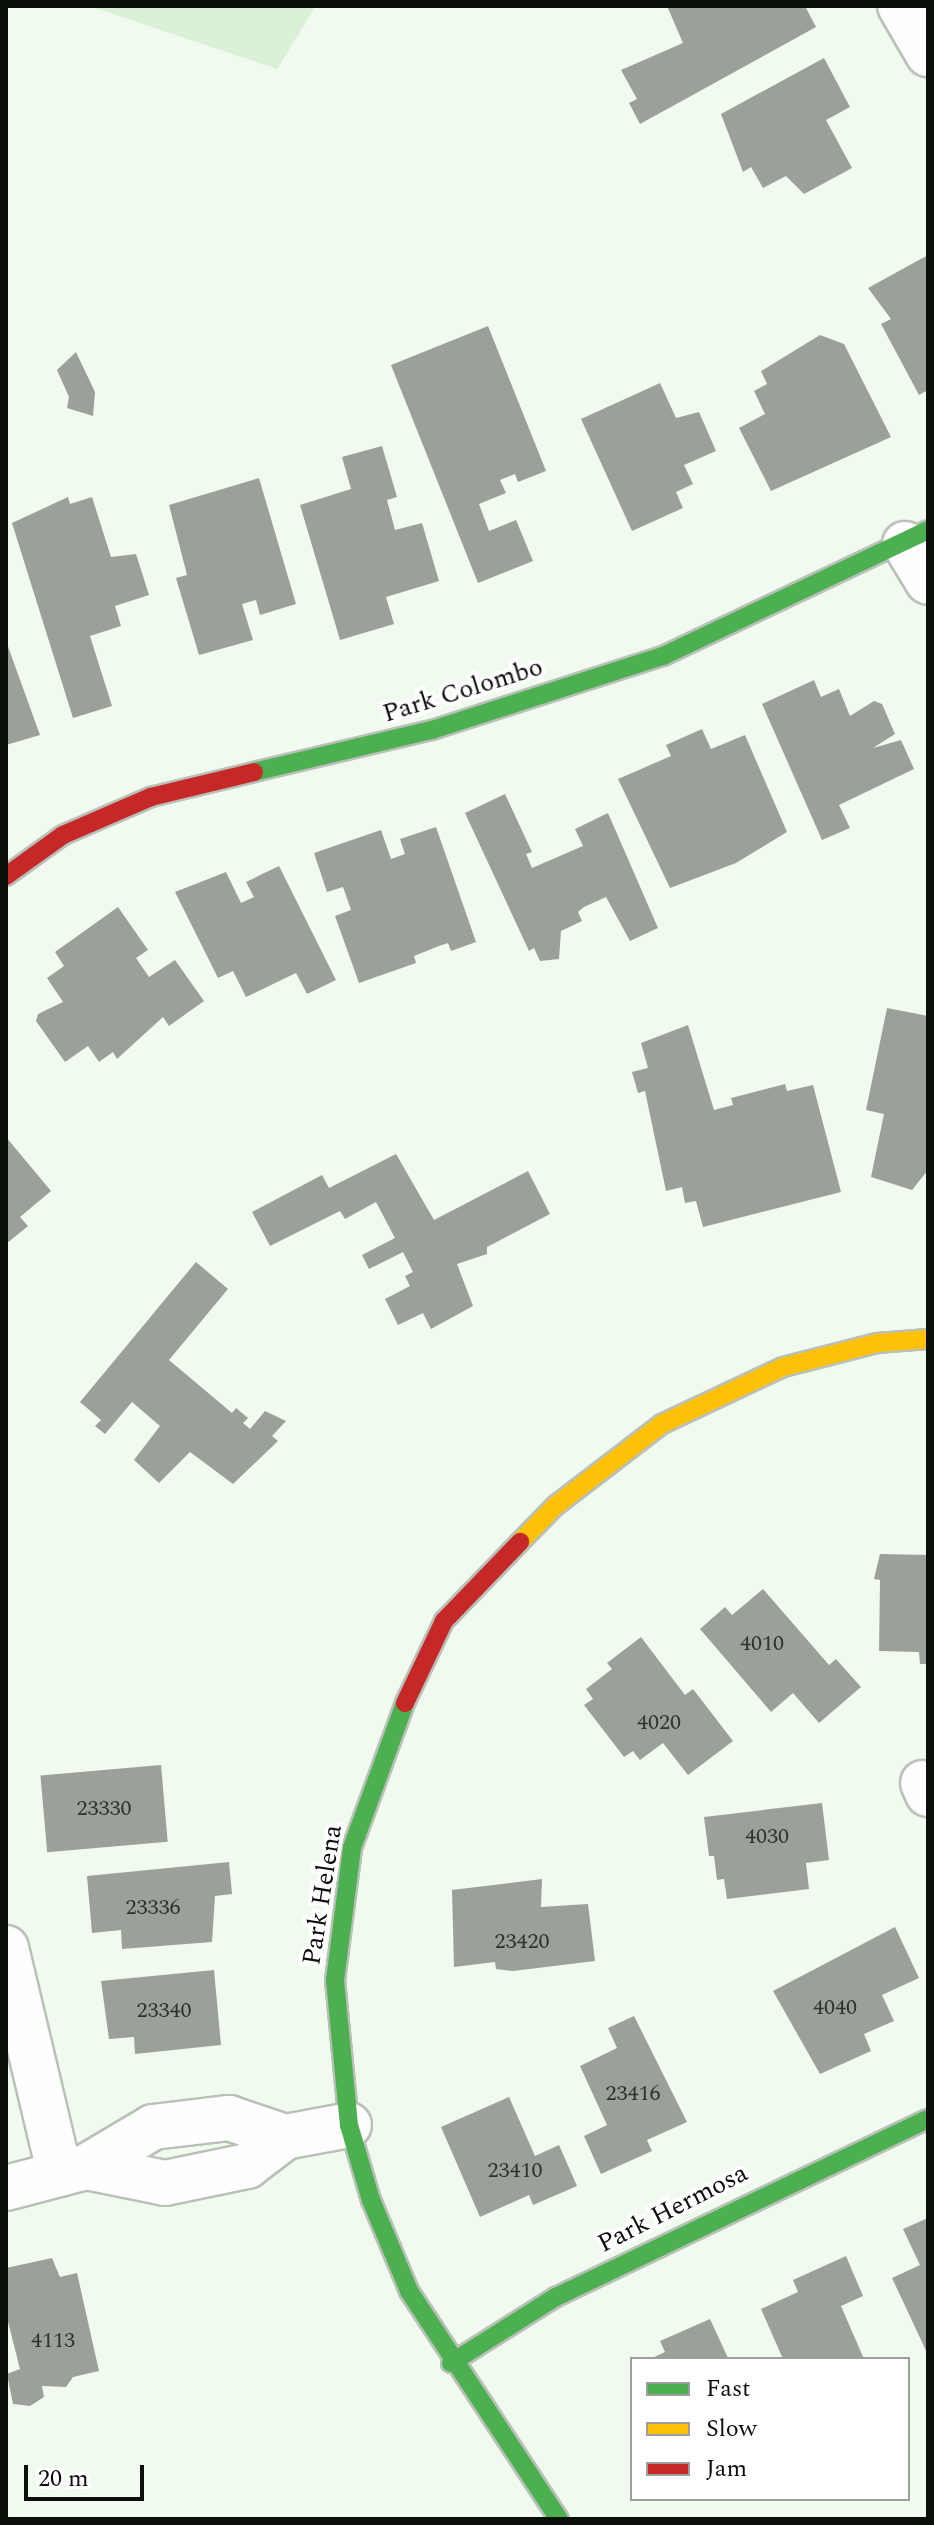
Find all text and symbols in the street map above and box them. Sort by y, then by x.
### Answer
street label: Park Colombo [379,652,547,730]
house number: 4010 [740,1631,784,1657]
house number: 4020 [637,1710,681,1736]
house number: 23330 [77,1796,131,1822]
street label: Park Helena [297,1823,349,1967]
house number: 4030 [745,1824,789,1850]
house number: 23336 [126,1895,180,1921]
house number: 23420 [495,1929,549,1955]
house number: 4040 [813,1995,857,2021]
house number: 23340 [137,1998,191,2024]
house number: 23416 [606,2081,660,2107]
house number: 23410 [488,2158,542,2184]
street label: Park Hermosa [593,2158,753,2260]
house number: 4113 [31,2328,75,2354]
legend [630,2357,910,2501]
text: Fast [706,2371,751,2407]
text: Slow [706,2411,757,2447]
scale bar [28,2449,148,2499]
text: Jam [706,2451,747,2487]
text: 20 m [38,2461,89,2497]

